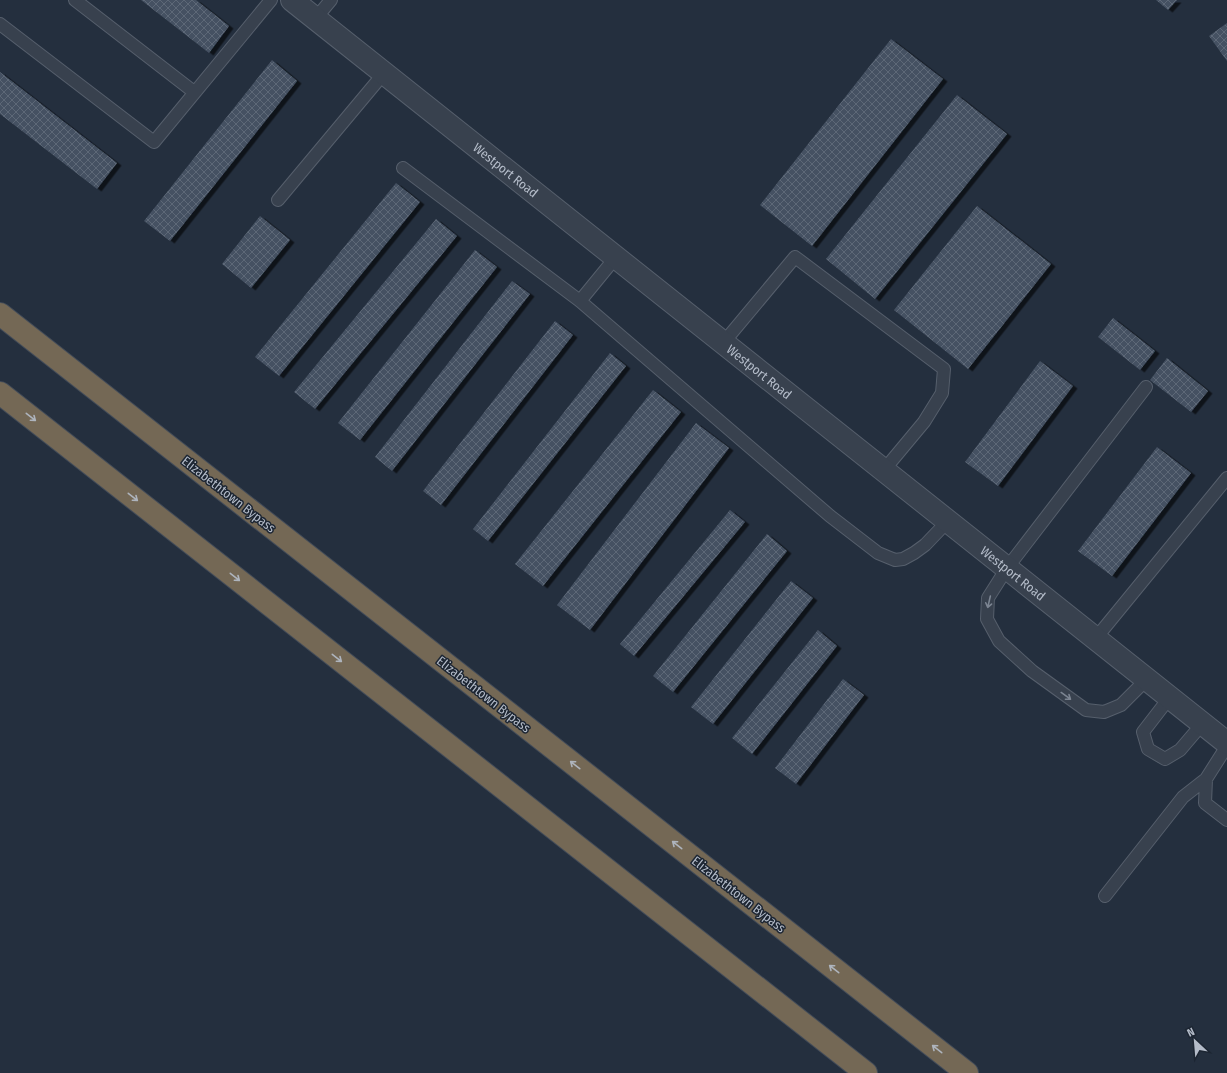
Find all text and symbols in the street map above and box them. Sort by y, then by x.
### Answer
street label: Westport Road [470,140,541,201]
street label: Westport Road [724,342,794,402]
one-way arrow [25,412,36,421]
street label: Elizabethtown Bypass [179,453,279,536]
one-way arrow [127,493,138,501]
street label: Westport Road [977,543,1048,604]
one-way arrow [230,573,241,582]
one-way arrow [985,595,993,608]
one-way arrow [332,653,343,662]
street label: Elizabethtown Bypass [434,653,534,736]
one-way arrow [1061,692,1072,700]
one-way arrow [569,761,580,769]
one-way arrow [671,841,682,850]
street label: Elizabethtown Bypass [689,853,789,936]
one-way arrow [829,964,840,973]
north arrow [1175,1021,1215,1061]
text: N [1185,1025,1197,1040]
one-way arrow [931,1045,942,1053]

